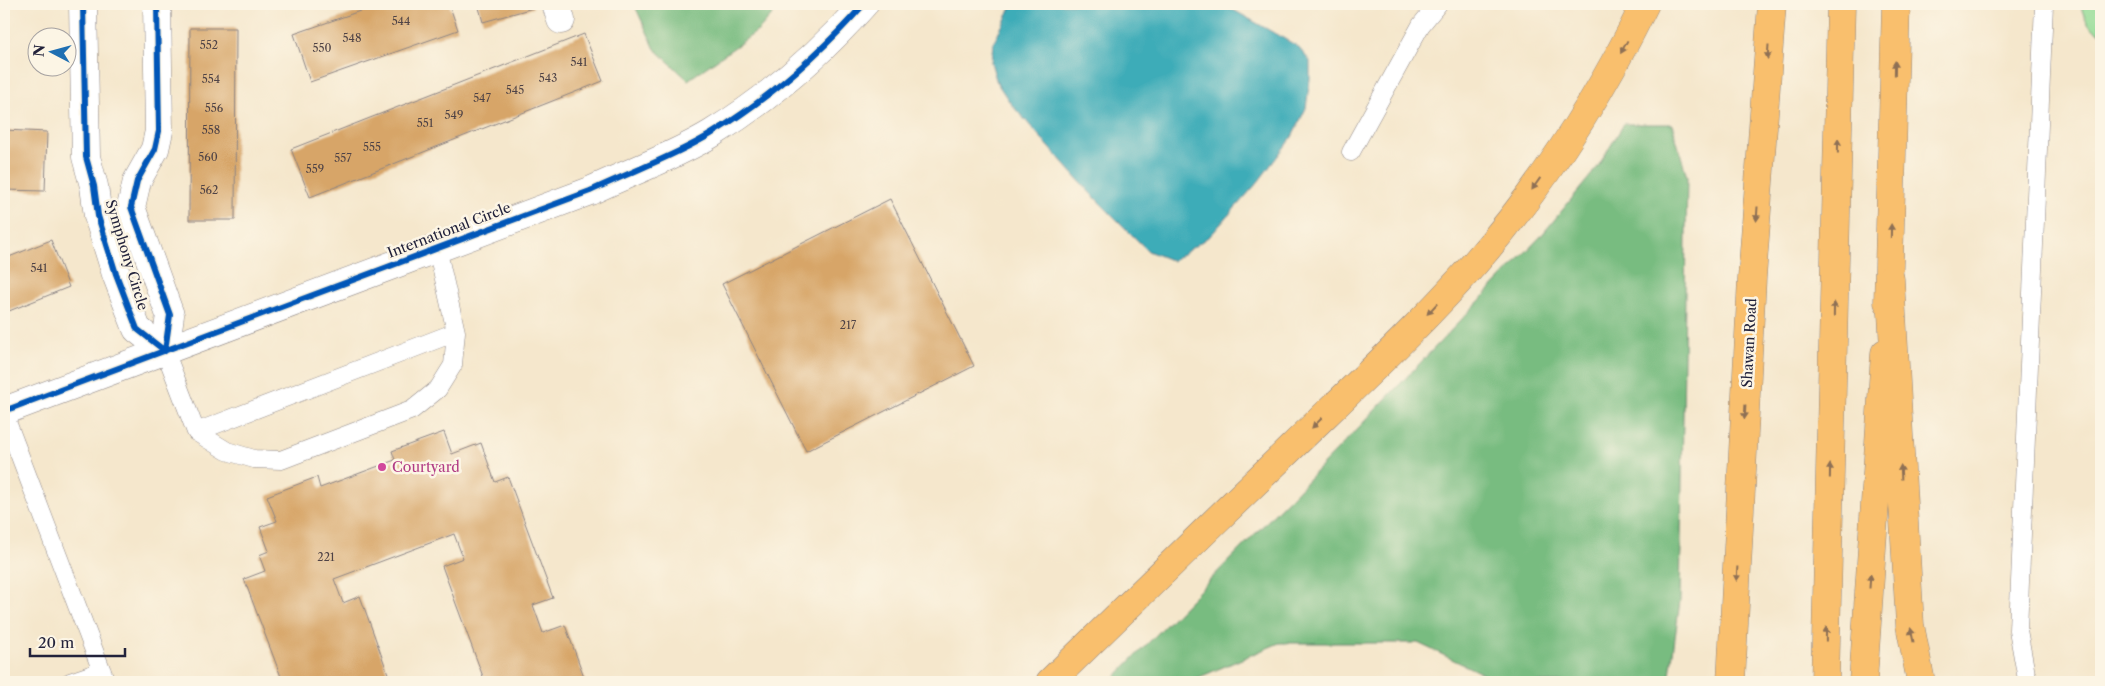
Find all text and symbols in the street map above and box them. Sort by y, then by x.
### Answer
house number: 544 [392,14,410,28]
north arrow [28,28,78,78]
house number: 548 [343,31,361,45]
house number: 552 [200,38,218,52]
house number: 550 [313,41,331,55]
one-way arrow [1619,41,1628,54]
text: N [29,44,49,58]
one-way arrow [1764,45,1772,61]
house number: 541 [571,55,588,69]
one-way arrow [1891,60,1899,76]
house number: 543 [539,71,557,85]
house number: 554 [202,72,220,86]
house number: 545 [506,83,524,97]
house number: 547 [473,91,491,105]
house number: 556 [205,101,224,115]
house number: 549 [445,108,463,122]
house number: 551 [417,116,434,130]
house number: 558 [202,123,220,137]
one-way arrow [1834,138,1842,154]
house number: 555 [363,140,381,154]
house number: 560 [198,150,218,164]
house number: 557 [334,151,352,165]
house number: 559 [306,162,324,176]
one-way arrow [1531,178,1541,191]
house number: 562 [200,183,218,197]
street label: Symphony Circle [102,198,152,313]
street label: International Circle [385,198,513,262]
one-way arrow [1752,207,1760,223]
one-way arrow [1887,222,1895,238]
house number: 541 [31,261,48,275]
street label: Shawan Road [1738,297,1760,388]
one-way arrow [1830,300,1838,316]
one-way arrow [1426,302,1438,314]
house number: 217 [840,318,857,332]
one-way arrow [1741,404,1749,420]
one-way arrow [1311,417,1323,429]
place label: Courtyard [392,458,460,476]
marker: Courtyard [376,461,388,473]
one-way arrow [1826,463,1834,479]
one-way arrow [1897,464,1905,480]
house number: 221 [317,550,335,564]
one-way arrow [1732,566,1740,582]
one-way arrow [1866,573,1874,589]
one-way arrow [1822,625,1830,641]
scale bar [30,626,125,658]
one-way arrow [1907,626,1915,642]
text: 20 m [38,633,74,652]

